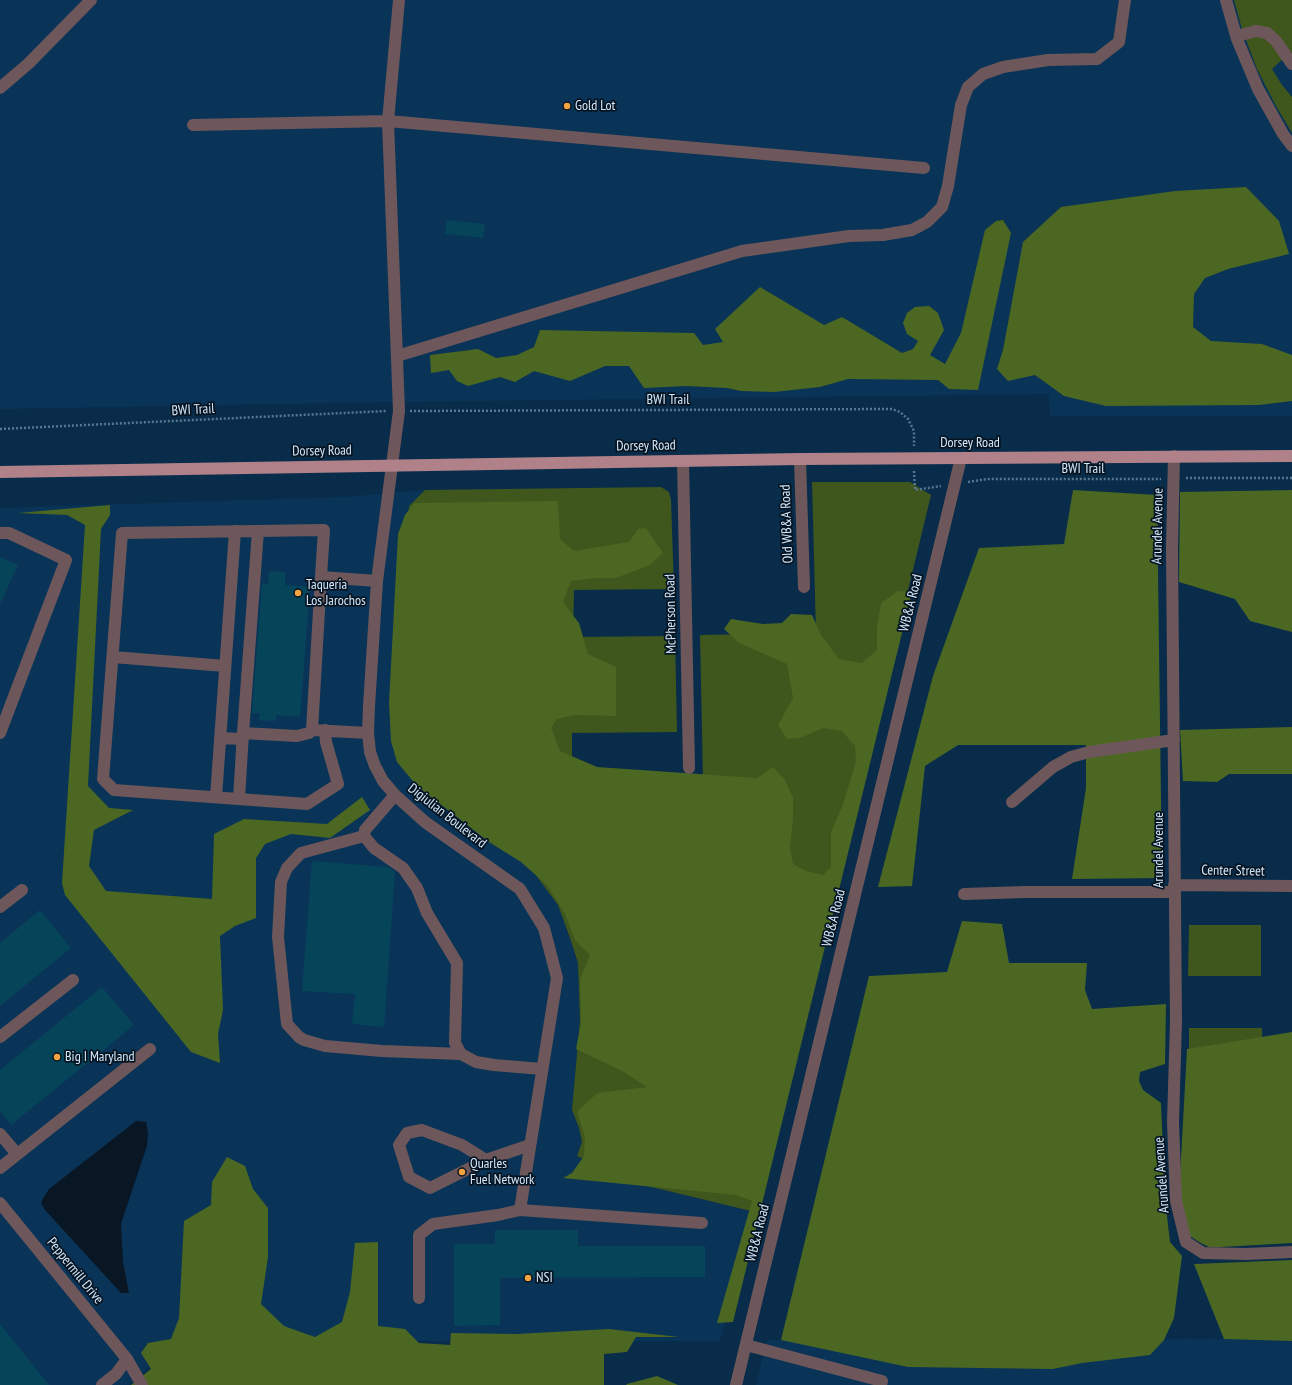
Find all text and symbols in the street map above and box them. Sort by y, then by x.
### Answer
place label: Gold Lot [575,98,615,114]
marker: Gold Lot [562,101,572,111]
street label: BWI Trail [646,392,690,408]
street label: BWI Trail [171,400,215,420]
street label: Dorsey Road [940,435,1000,451]
street label: Dorsey Road [616,437,676,455]
street label: Dorsey Road [292,442,352,460]
street label: BWI Trail [1061,461,1105,477]
street label: Old WB&A Road [777,484,797,564]
street label: Arundel Avenue [1149,488,1167,564]
street label: WB&A Road [896,573,926,633]
street label: McPherson Road [662,574,680,654]
place label: Taqueria Los Jarochos [306,577,366,610]
marker: Taqueria Los Jarochos [293,588,303,598]
street label: Digiulian Boulevard [404,780,490,852]
street label: Arundel Avenue [1151,812,1167,888]
street label: Center Street [1201,862,1265,880]
street label: WB&A Road [819,888,849,948]
place label: Big I Maryland [65,1049,135,1065]
marker: Big I Maryland [52,1052,62,1062]
street label: Arundel Avenue [1151,1136,1173,1214]
place label: Quarles Fuel Network [470,1156,534,1188]
marker: Quarles Fuel Network [457,1167,467,1177]
street label: WB&A Road [743,1203,773,1263]
street label: Peppermill Drive [43,1234,107,1308]
place label: NSI [536,1270,553,1286]
marker: NSI [523,1273,533,1283]

